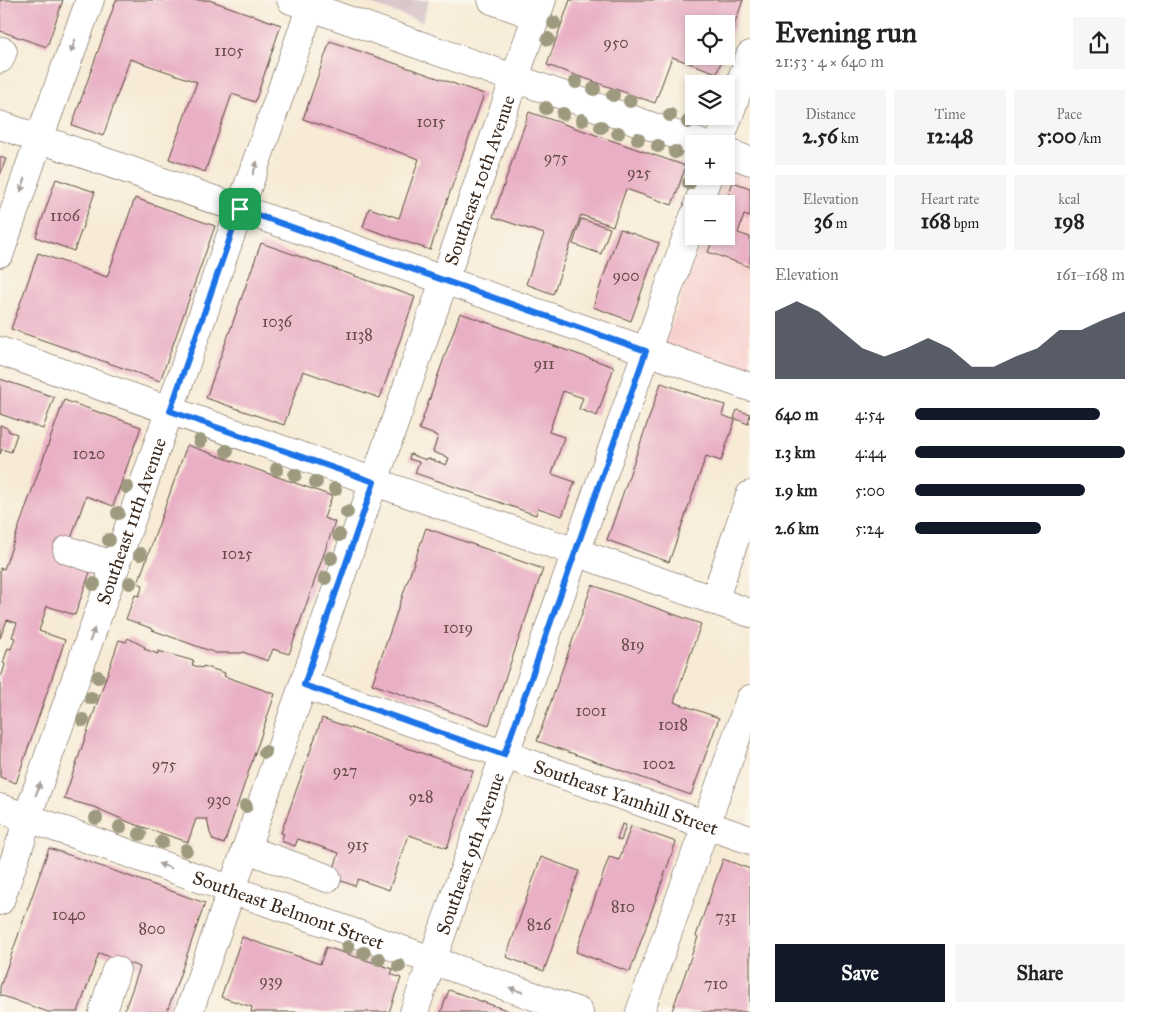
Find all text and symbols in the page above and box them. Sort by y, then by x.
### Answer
map controls [685,15,735,245]
button: locate [685,15,735,65]
text: Evening run [775,15,917,50]
button: share [1073,17,1125,69]
house number: 950 [603,33,629,52]
one-way arrow [69,39,77,54]
house number: 1105 [214,41,244,60]
text: 21:53 · 4 × 640 m [775,52,884,71]
button: layers [685,75,735,125]
street label: Southeast 10th Avenue [439,92,519,268]
text: Distance [806,106,856,123]
text: Time [934,106,965,123]
text: Pace [1057,106,1082,123]
house number: 1015 [416,112,446,131]
text: 2.56 [802,123,838,149]
text: 12:48 [927,123,973,149]
text: 5:00 [1037,123,1077,149]
text: km [838,130,859,147]
text: /km [1077,130,1102,147]
button: + [685,135,735,185]
house number: 975 [544,148,569,167]
one-way arrow [251,160,259,175]
house number: 925 [627,163,651,182]
one-way arrow [19,178,27,193]
pin [219,188,261,230]
text: Elevation [803,191,858,208]
text: Heart rate [921,191,979,208]
text: kcal [1058,191,1080,208]
icon: arrive [226,195,254,223]
button: − [685,195,735,245]
house number: 1106 [50,206,81,225]
text: 36 [814,208,833,234]
text: 168 [921,208,951,234]
text: 198 [1054,208,1085,234]
text: m [833,215,848,232]
text: bpm [951,215,979,232]
text: Elevation [775,265,839,284]
text: 161–168 m [1056,265,1125,284]
house number: 900 [612,266,640,285]
house number: 1036 [262,312,293,331]
house number: 1138 [345,325,373,344]
house number: 911 [533,354,555,373]
text: 640 m [775,405,818,424]
text: 4:54 [855,405,884,424]
street label: Southeast 11th Avenue [91,434,171,607]
text: 1.3 km [775,443,815,462]
text: 4:44 [855,443,886,462]
house number: 1020 [73,444,105,463]
text: 1.9 km [775,481,818,500]
text: 5:00 [855,481,885,500]
text: 2.6 km [775,519,819,538]
text: 5:24 [855,519,883,538]
house number: 1025 [222,544,253,563]
house number: 1019 [443,618,473,637]
one-way arrow [89,628,96,643]
house number: 819 [621,635,645,654]
house number: 1001 [575,701,607,720]
house number: 1018 [658,715,688,734]
street label: Southeast Yamhill Street [531,754,722,840]
house number: 1002 [643,754,675,773]
house number: 975 [152,755,177,774]
house number: 927 [333,761,357,780]
street label: Southeast 9th Avenue [431,769,509,938]
one-way arrow [34,781,42,796]
house number: 928 [409,787,434,806]
house number: 930 [207,790,231,809]
house number: 915 [347,835,370,854]
one-way arrow [157,862,172,869]
street label: Southeast Belmont Street [190,865,388,954]
house number: 810 [611,897,635,916]
house number: 1040 [52,905,86,924]
house number: 731 [715,907,737,926]
house number: 826 [527,915,552,934]
house number: 800 [138,919,166,938]
button: Save [775,944,945,1002]
button: Share [955,944,1125,1002]
house number: 939 [259,971,283,990]
house number: 710 [704,974,728,993]
one-way arrow [508,986,523,994]

